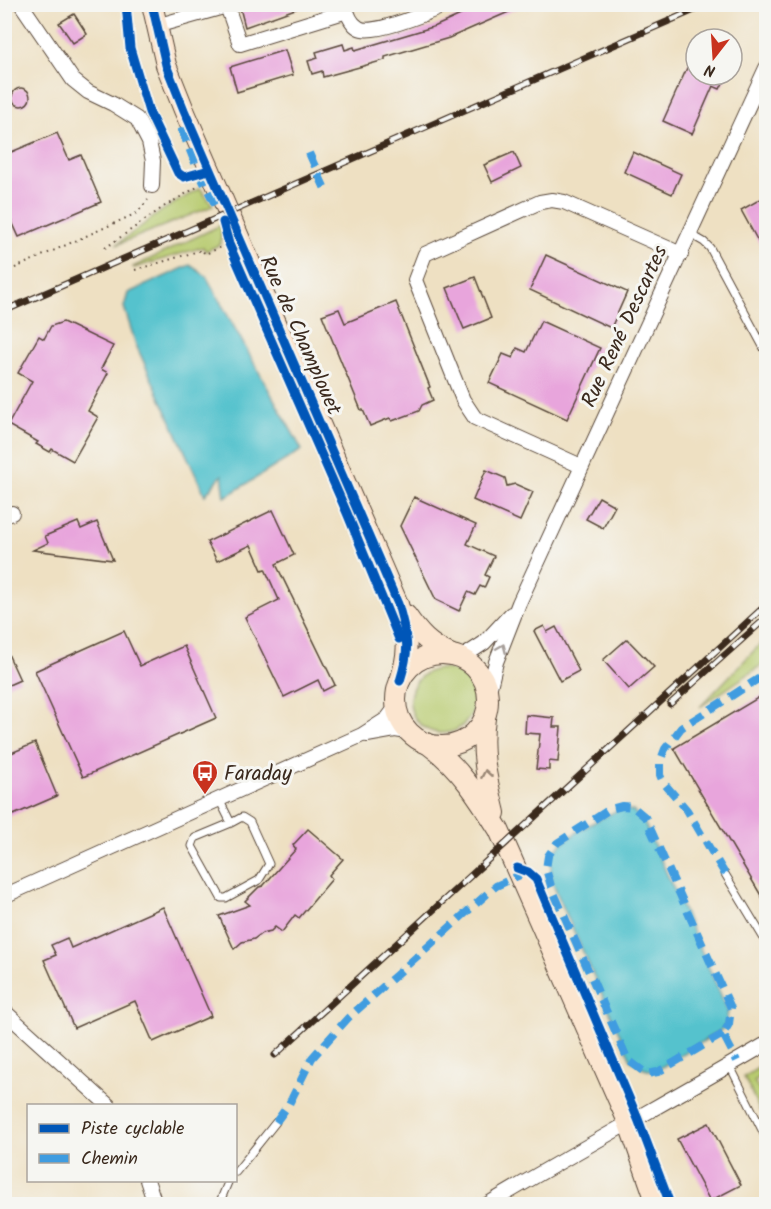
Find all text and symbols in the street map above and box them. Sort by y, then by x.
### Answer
north arrow [684,27,744,87]
text: N [702,56,719,83]
street label: Rue René Descartes [573,240,677,413]
street label: Rue de Champlouet [250,251,350,421]
one-way arrow [494,644,506,655]
bus stop icon: Faraday [190,758,220,796]
place label: Faraday [224,758,292,791]
one-way arrow [480,770,493,780]
legend [27,1104,237,1182]
text: Piste cyclable [81,1115,184,1144]
text: Chemin [81,1145,138,1174]

